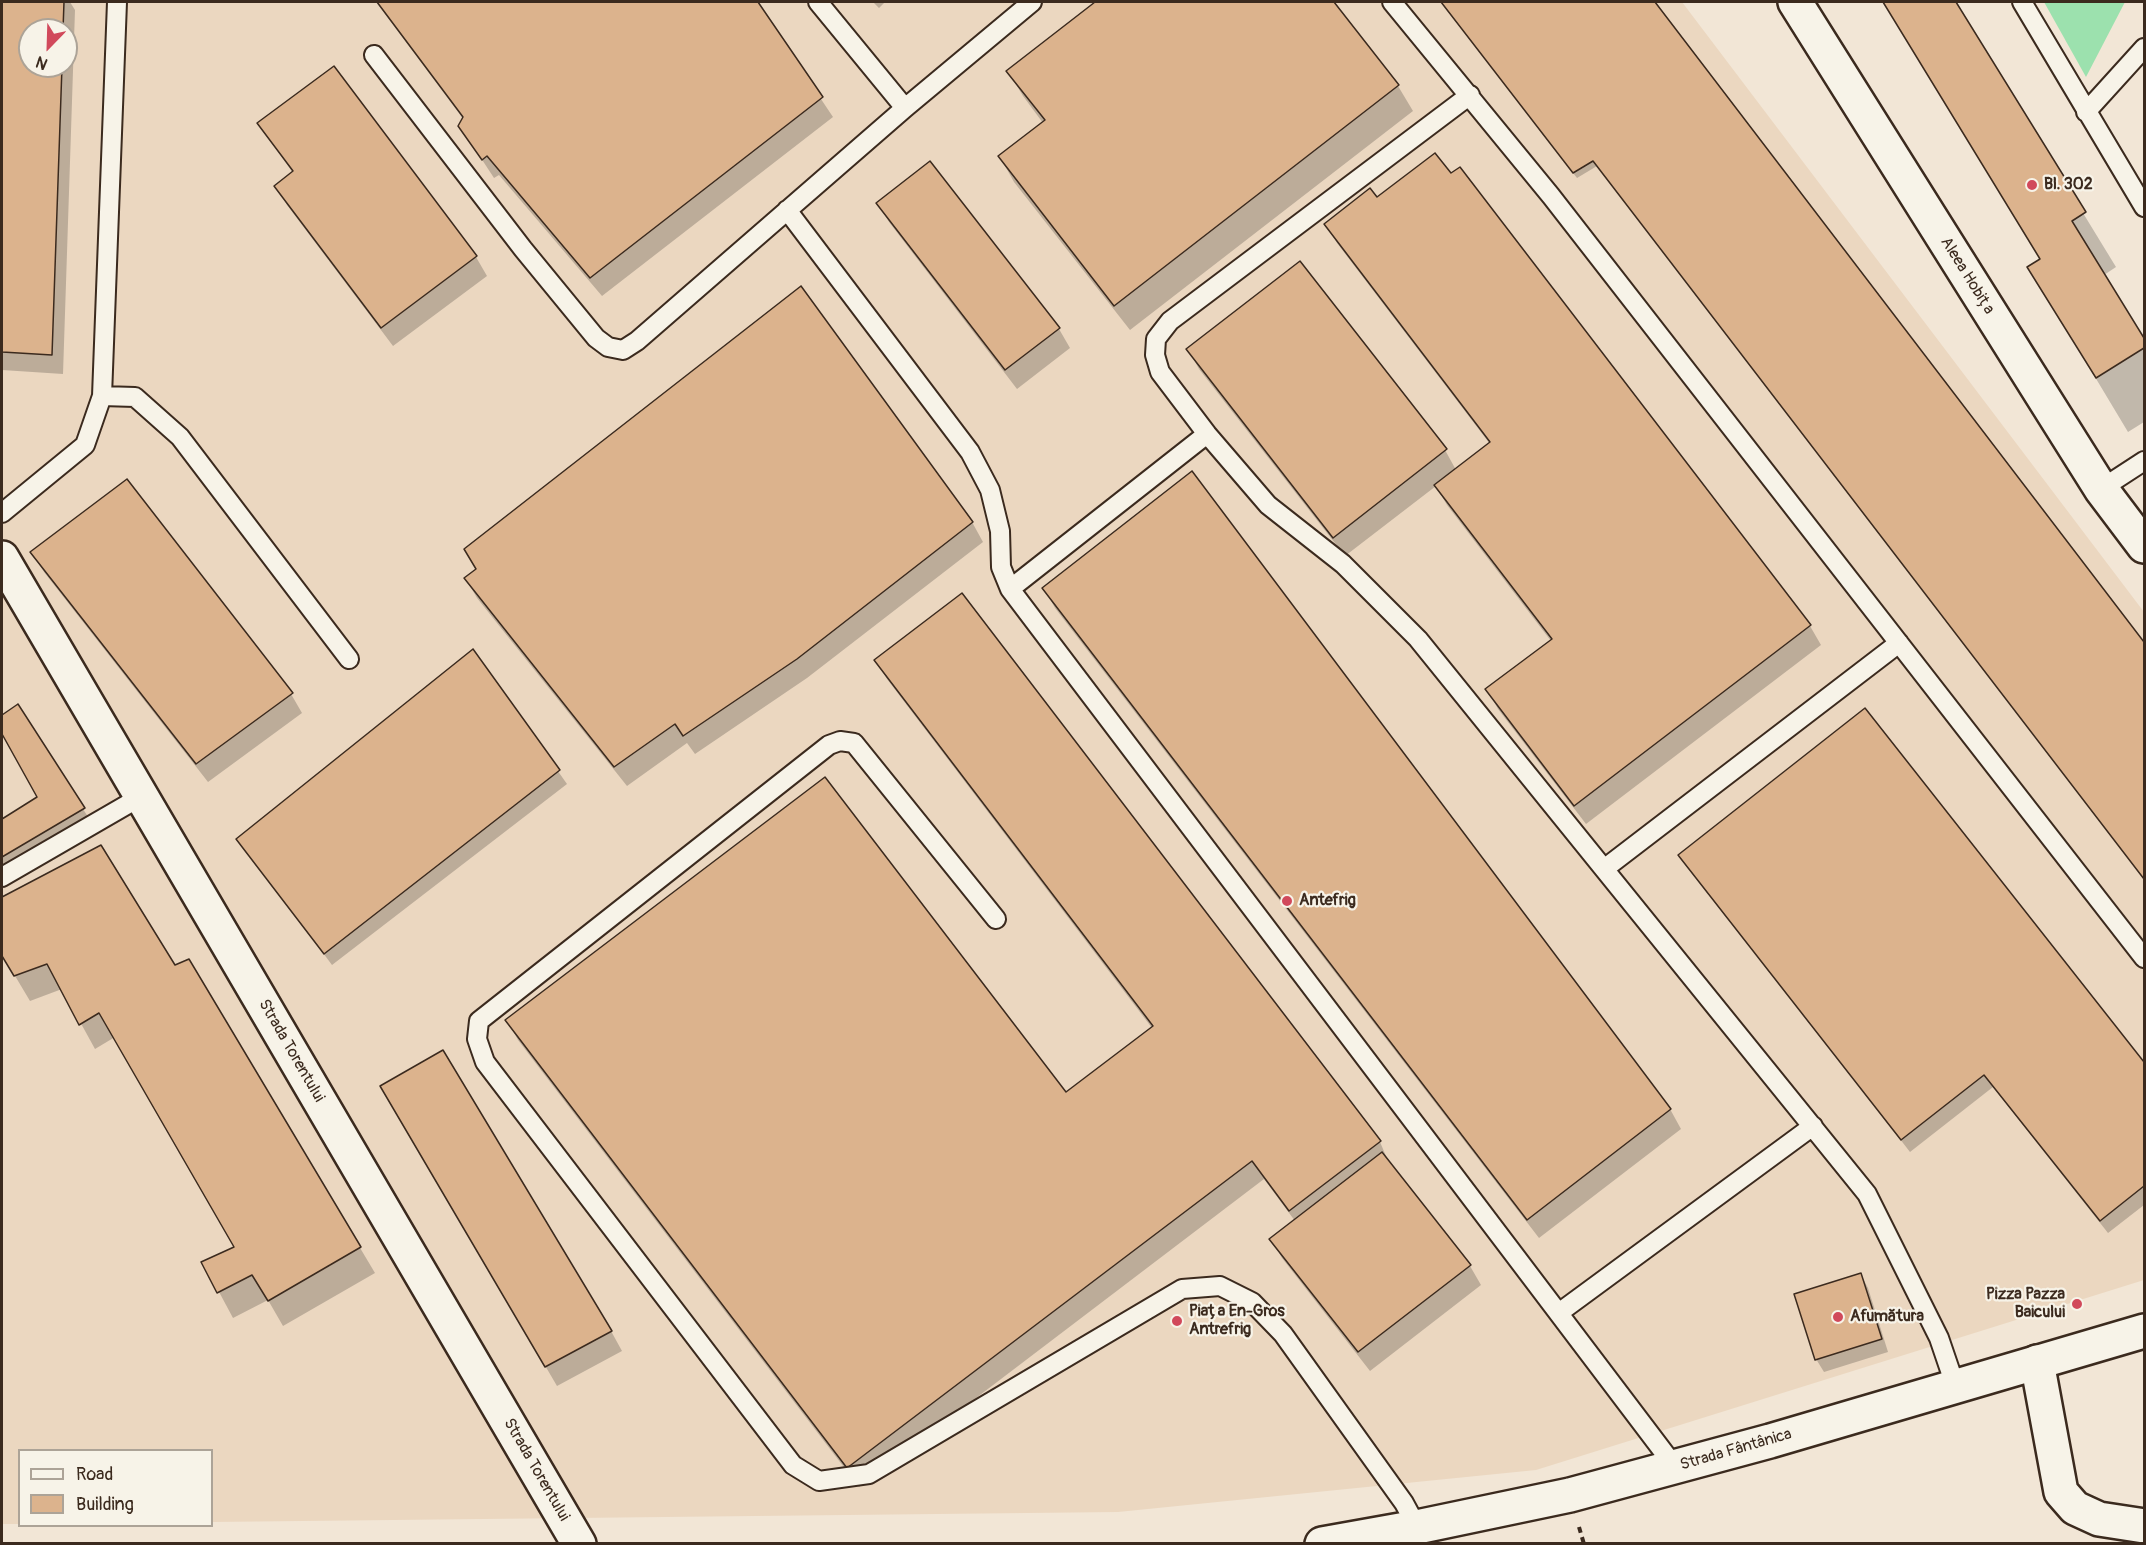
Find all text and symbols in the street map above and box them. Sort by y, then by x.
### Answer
north arrow [18,18,78,78]
text: N [33,51,51,74]
place label: Bl. 302 [2044,175,2093,195]
marker: Bl. 302 [2025,178,2039,192]
street label: Aleea Hobița [1936,234,1998,318]
place label: Antefrig [1299,891,1356,911]
marker: Antefrig [1280,894,1294,908]
street label: Strada Torentului [254,996,328,1106]
place label: Pizza Pazza Baicului [1986,1285,2065,1323]
marker: Pizza Pazza Baicului [2070,1297,2084,1311]
place label: Piața En-Gros Antrefrig [1189,1302,1285,1340]
place label: Afumătura [1850,1307,1924,1327]
marker: Afumătura [1831,1310,1845,1324]
marker: Piața En-Gros Antrefrig [1170,1314,1184,1328]
street label: Strada Torentului [499,1415,573,1525]
street label: Strada Fântânica [1678,1425,1794,1475]
legend [18,1449,213,1527]
text: Road [76,1463,113,1486]
text: Building [76,1493,134,1516]

